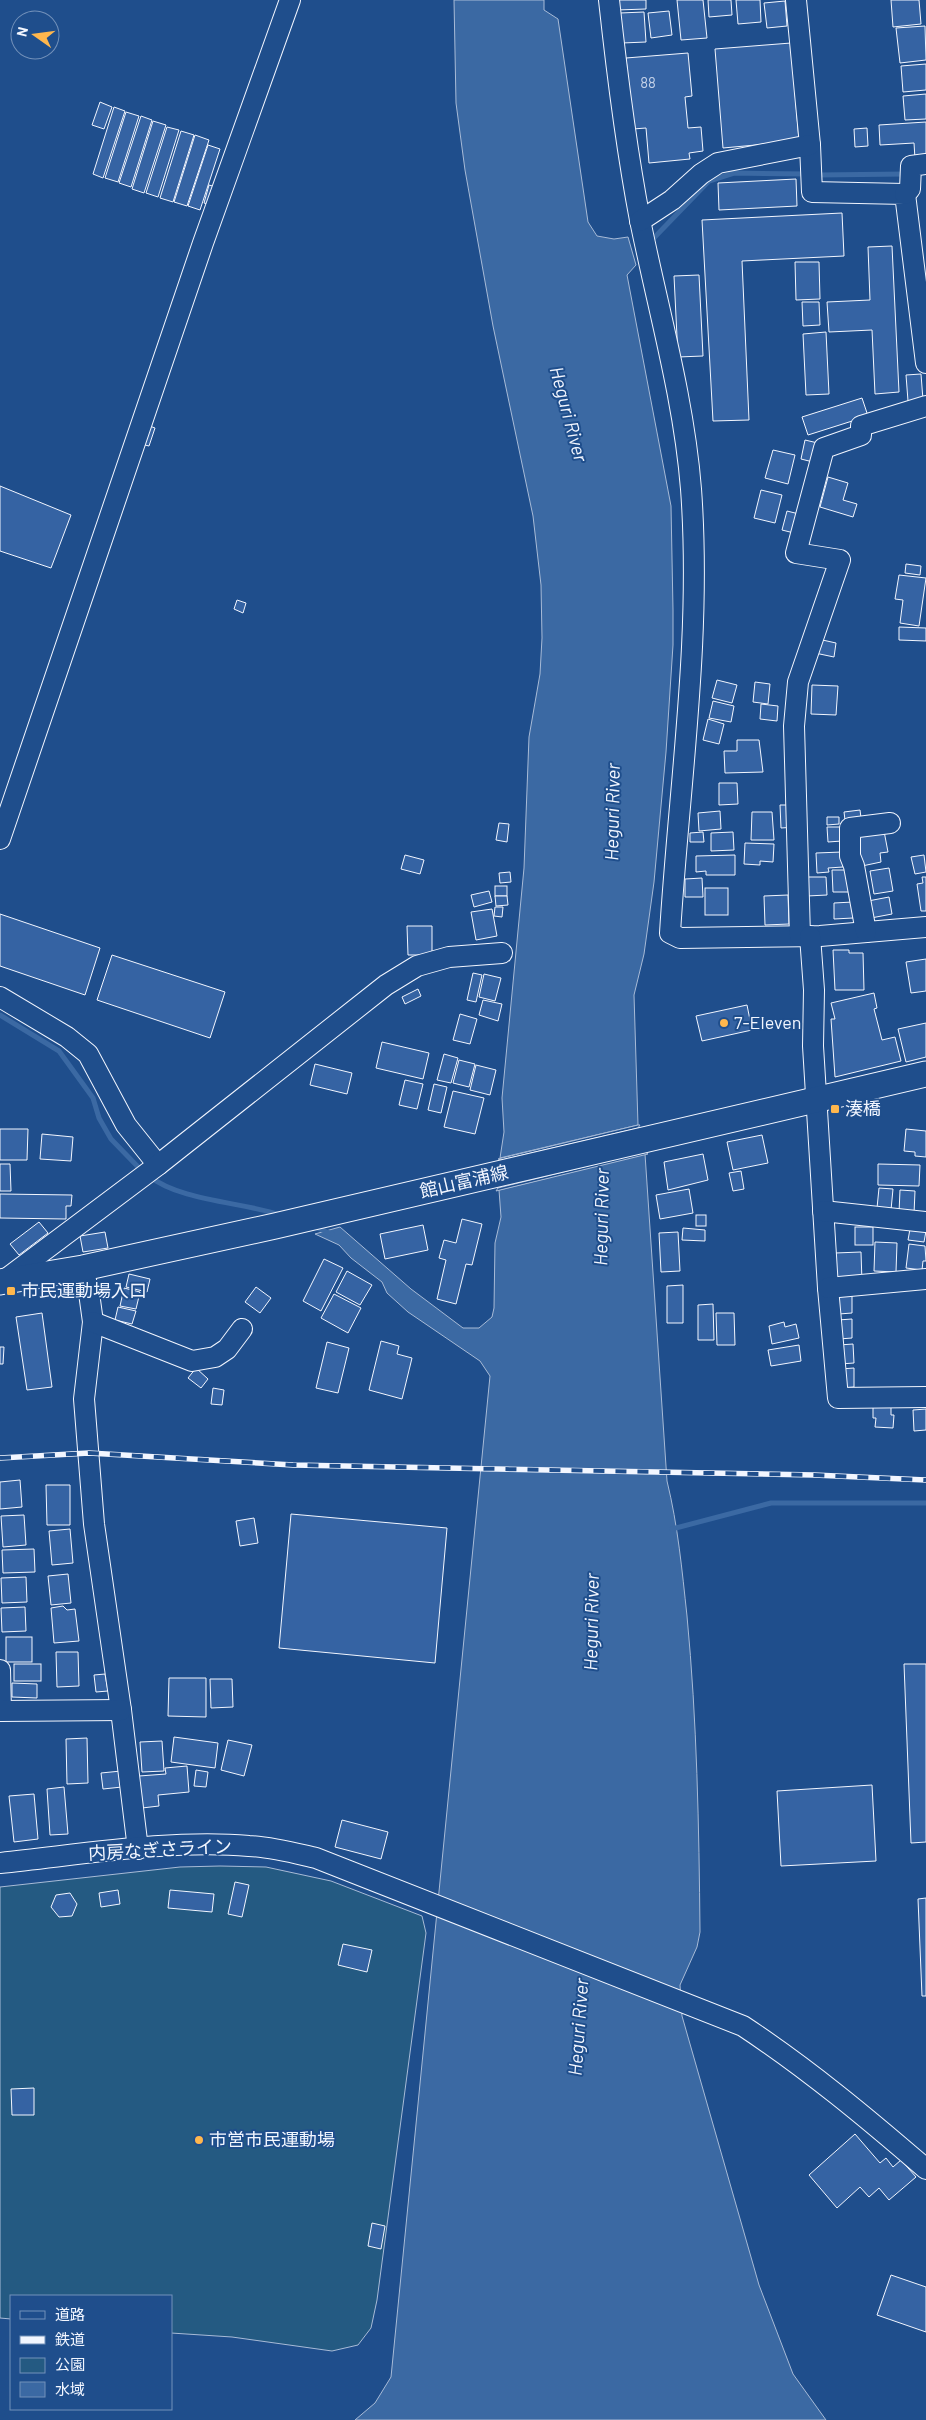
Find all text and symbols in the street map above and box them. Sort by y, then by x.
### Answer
north arrow [10,10,60,60]
text: N [13,25,31,38]
house number: 88 [640,73,656,91]
water label: Heguri River [546,364,594,465]
water label: Heguri River [599,762,624,861]
place label: 7-Eleven [734,1011,802,1033]
marker: 7-Eleven [718,1017,730,1029]
place label: 湊橋 [845,1097,881,1119]
marker: 湊橋 [829,1103,841,1115]
street label: 館山富浦線 [417,1160,510,1202]
water label: Heguri River [588,1167,613,1266]
place label: 市民運動場入口 [21,1279,147,1301]
marker: 市民運動場入口 [5,1285,17,1297]
water label: Heguri River [578,1572,603,1671]
street label: 内房なぎさライン [87,1834,232,1864]
water label: Heguri River [563,1976,592,2076]
place label: 市営市民運動場 [209,2128,335,2150]
marker: 市営市民運動場 [193,2134,205,2146]
legend [10,2295,172,2410]
text: 道路 [55,2305,85,2323]
text: 鉄道 [55,2330,85,2348]
text: 公園 [55,2355,85,2373]
text: 水域 [55,2380,85,2398]

